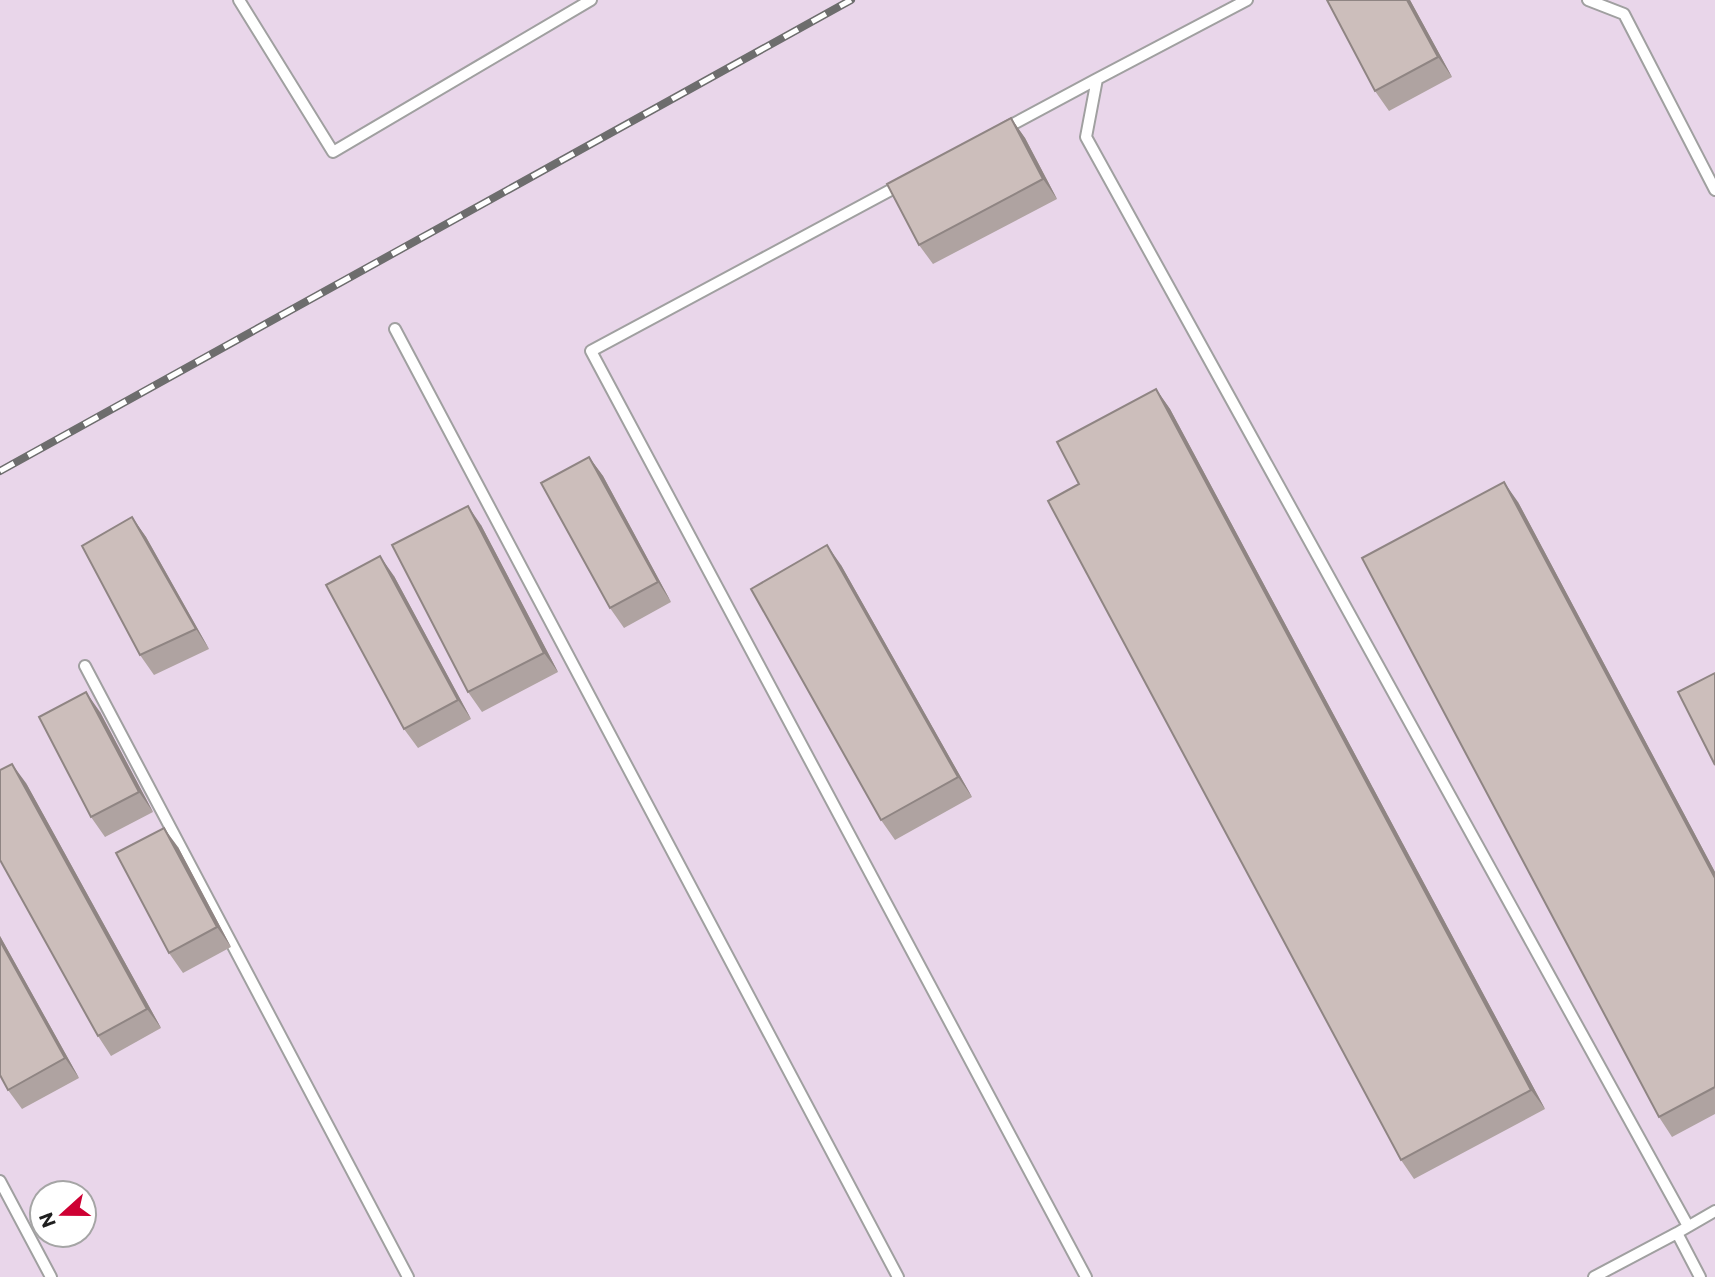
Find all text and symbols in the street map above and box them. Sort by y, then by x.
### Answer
north arrow [28,1179,98,1249]
text: N [33,1209,60,1231]

